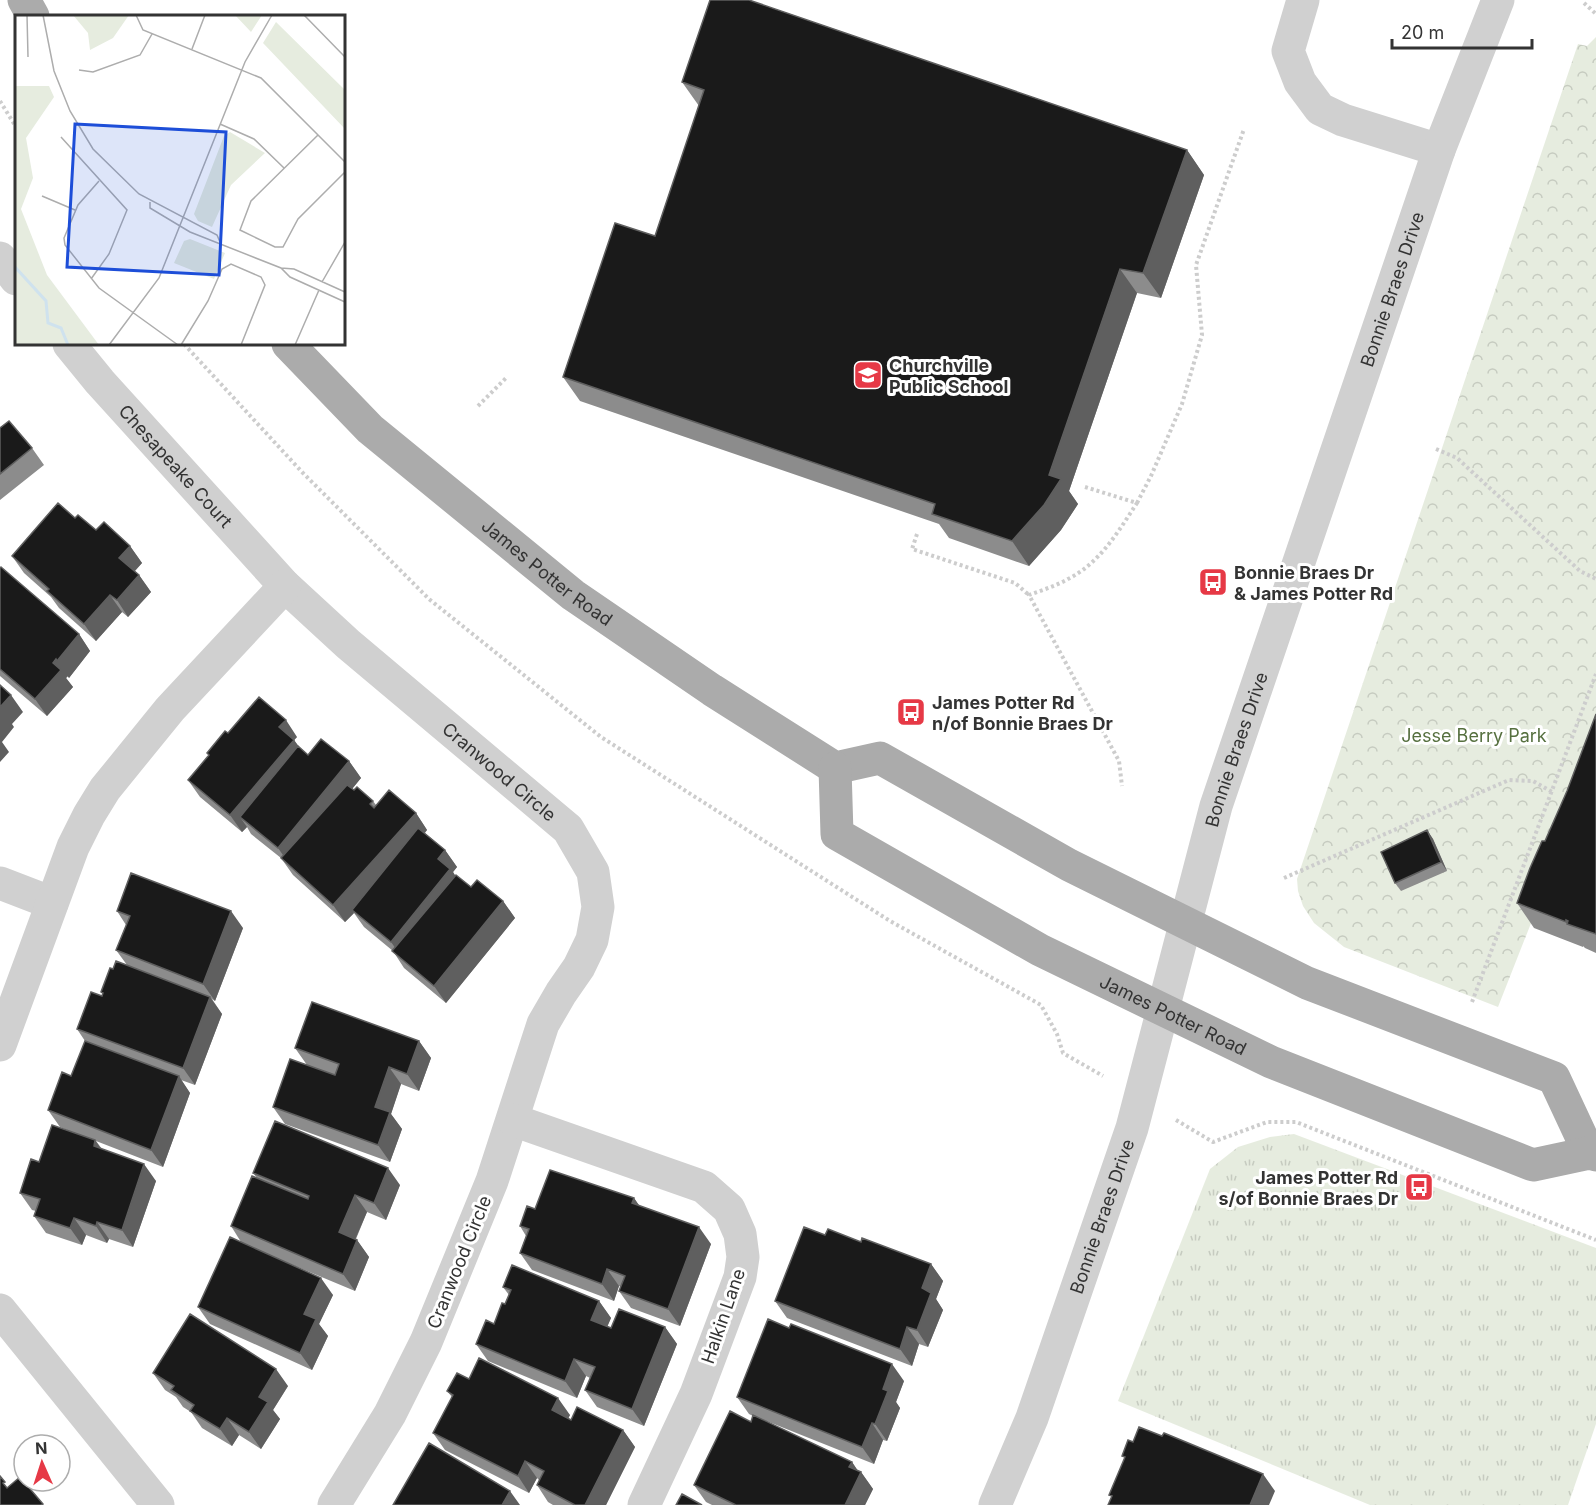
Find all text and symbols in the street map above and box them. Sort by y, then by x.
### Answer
scale bar [1392,12,1532,50]
inset map [15,15,345,345]
text: 20 m [1401,22,1444,43]
street label: Bonnie Braes Drive [1356,209,1428,369]
place label: Churchville Public School [889,355,1008,397]
school or university icon: Churchville Public School [852,359,884,391]
street label: Chesapeake Court [115,400,237,531]
street label: James Potter Road [478,514,617,630]
place label: Bonnie Braes Dr & James Potter Rd [1234,562,1393,604]
bus stop icon: Bonnie Braes Dr & James Potter Rd [1197,566,1229,598]
street label: Bonnie Braes Drive [1200,669,1271,829]
place label: James Potter Rd n/of Bonnie Braes Dr [932,692,1113,734]
bus stop icon: James Potter Rd n/of Bonnie Braes Dr [895,696,927,728]
street label: Cranwood Circle [438,718,561,825]
park label: Jesse Berry Park [1401,725,1547,746]
street label: James Potter Road [1097,970,1250,1059]
street label: Bonnie Braes Drive [1065,1136,1138,1296]
place label: James Potter Rd s/of Bonnie Braes Dr [1218,1167,1398,1209]
bus stop icon: James Potter Rd s/of Bonnie Braes Dr [1403,1171,1435,1203]
street label: Cranwood Circle [423,1192,495,1332]
street label: Halkin Lane [697,1266,749,1366]
north arrow [12,1433,72,1493]
text: N [35,1438,48,1458]

